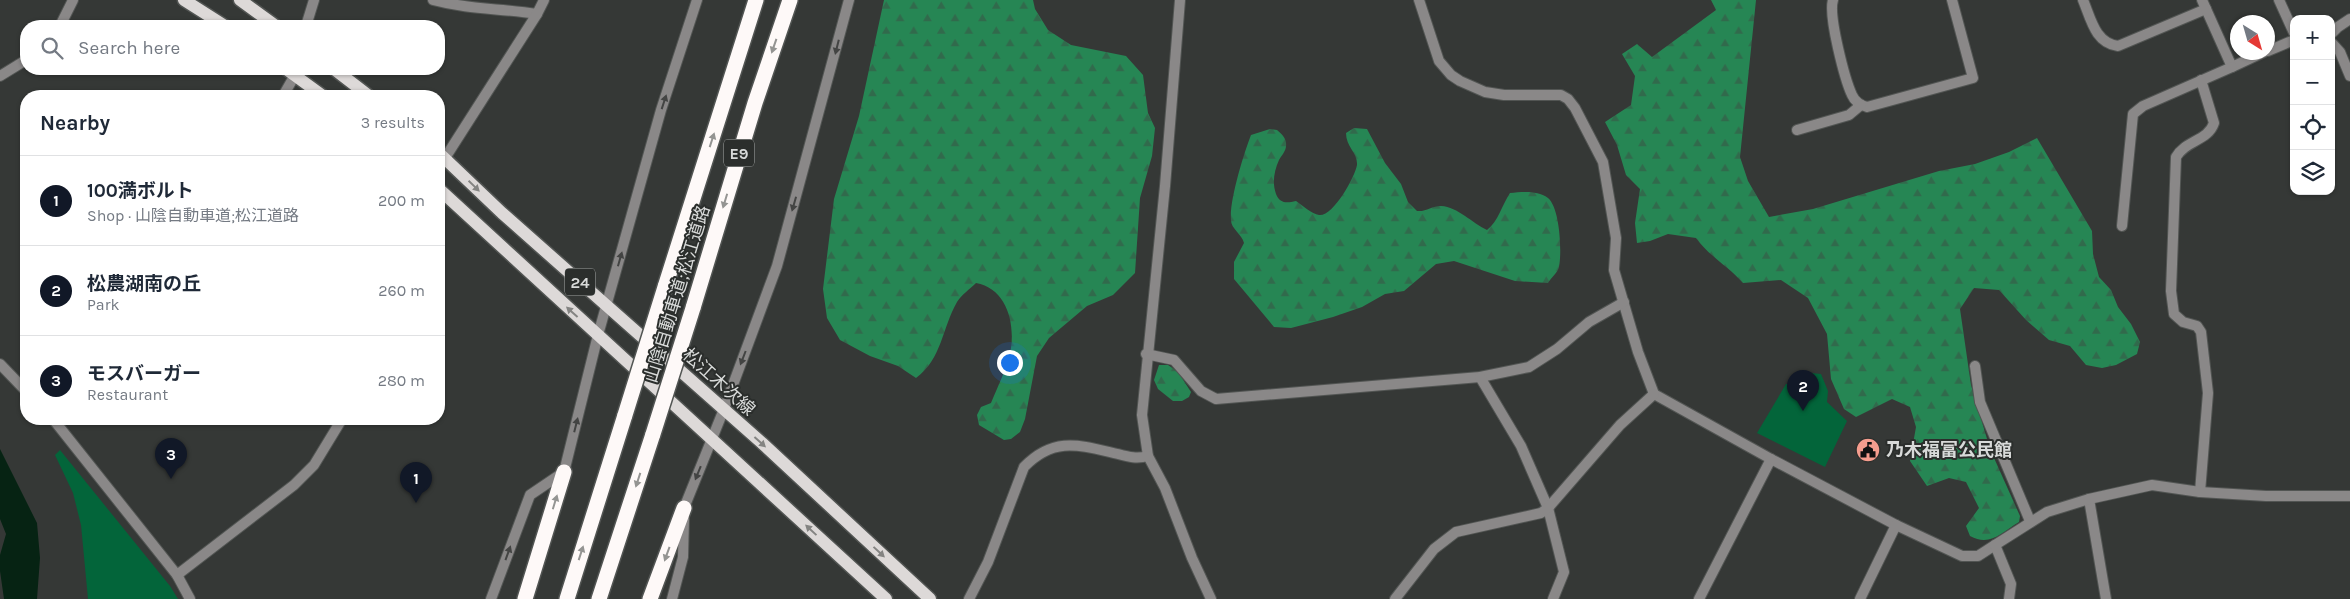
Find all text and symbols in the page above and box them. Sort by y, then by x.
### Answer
north arrow [2230,15,2275,60]
map controls [2290,15,2335,195]
button: + [2290,15,2335,60]
search box [20,20,445,75]
icon: search [38,34,66,62]
text: Search here [78,37,180,59]
one-way arrow [770,39,778,54]
one-way arrow [833,40,841,55]
button: − [2290,60,2335,105]
one-way arrow [661,95,668,110]
button: locate [2290,105,2335,150]
text: Nearby [40,111,110,135]
text: 3 results [361,113,425,132]
one-way arrow [708,133,716,148]
road number: E9 [724,140,754,167]
button: layers [2290,150,2335,195]
text: 100満ボルト [87,180,194,202]
one-way arrow [468,180,480,192]
text: 1 [53,191,59,210]
text: 200 m [378,191,425,210]
one-way arrow [721,193,728,208]
one-way arrow [790,197,798,212]
street label: 山陰自動車道;松江道路 [639,202,715,386]
text: Shop · 山陰自動車道;松江道路 [87,206,299,225]
one-way arrow [616,251,624,266]
road number: 24 [565,268,595,296]
text: 松農湖南の丘 [87,273,201,295]
text: 2 [51,281,61,300]
text: 260 m [378,281,425,300]
text: Park [87,295,119,314]
one-way arrow [567,306,579,318]
street label: 松江木次線 [678,344,760,420]
your location [997,350,1023,376]
one-way arrow [739,351,747,366]
text: モスバーガー [87,363,201,385]
pin: 2 [1787,370,1819,411]
text: 3 [51,371,61,390]
text: 280 m [378,371,425,390]
text: Restaurant [87,385,168,404]
one-way arrow [572,418,580,433]
one-way arrow [754,436,767,447]
public building icon: 乃木福富公民館 [1855,437,1881,463]
pin: 3 [155,438,187,479]
place label: 乃木福富公民館 [1886,439,2012,461]
pin: 1 [400,462,432,503]
one-way arrow [694,466,702,481]
one-way arrow [633,473,641,488]
one-way arrow [551,495,559,510]
one-way arrow [806,524,818,536]
one-way arrow [504,545,512,560]
one-way arrow [578,545,586,560]
one-way arrow [663,546,670,561]
one-way arrow [873,546,885,558]

